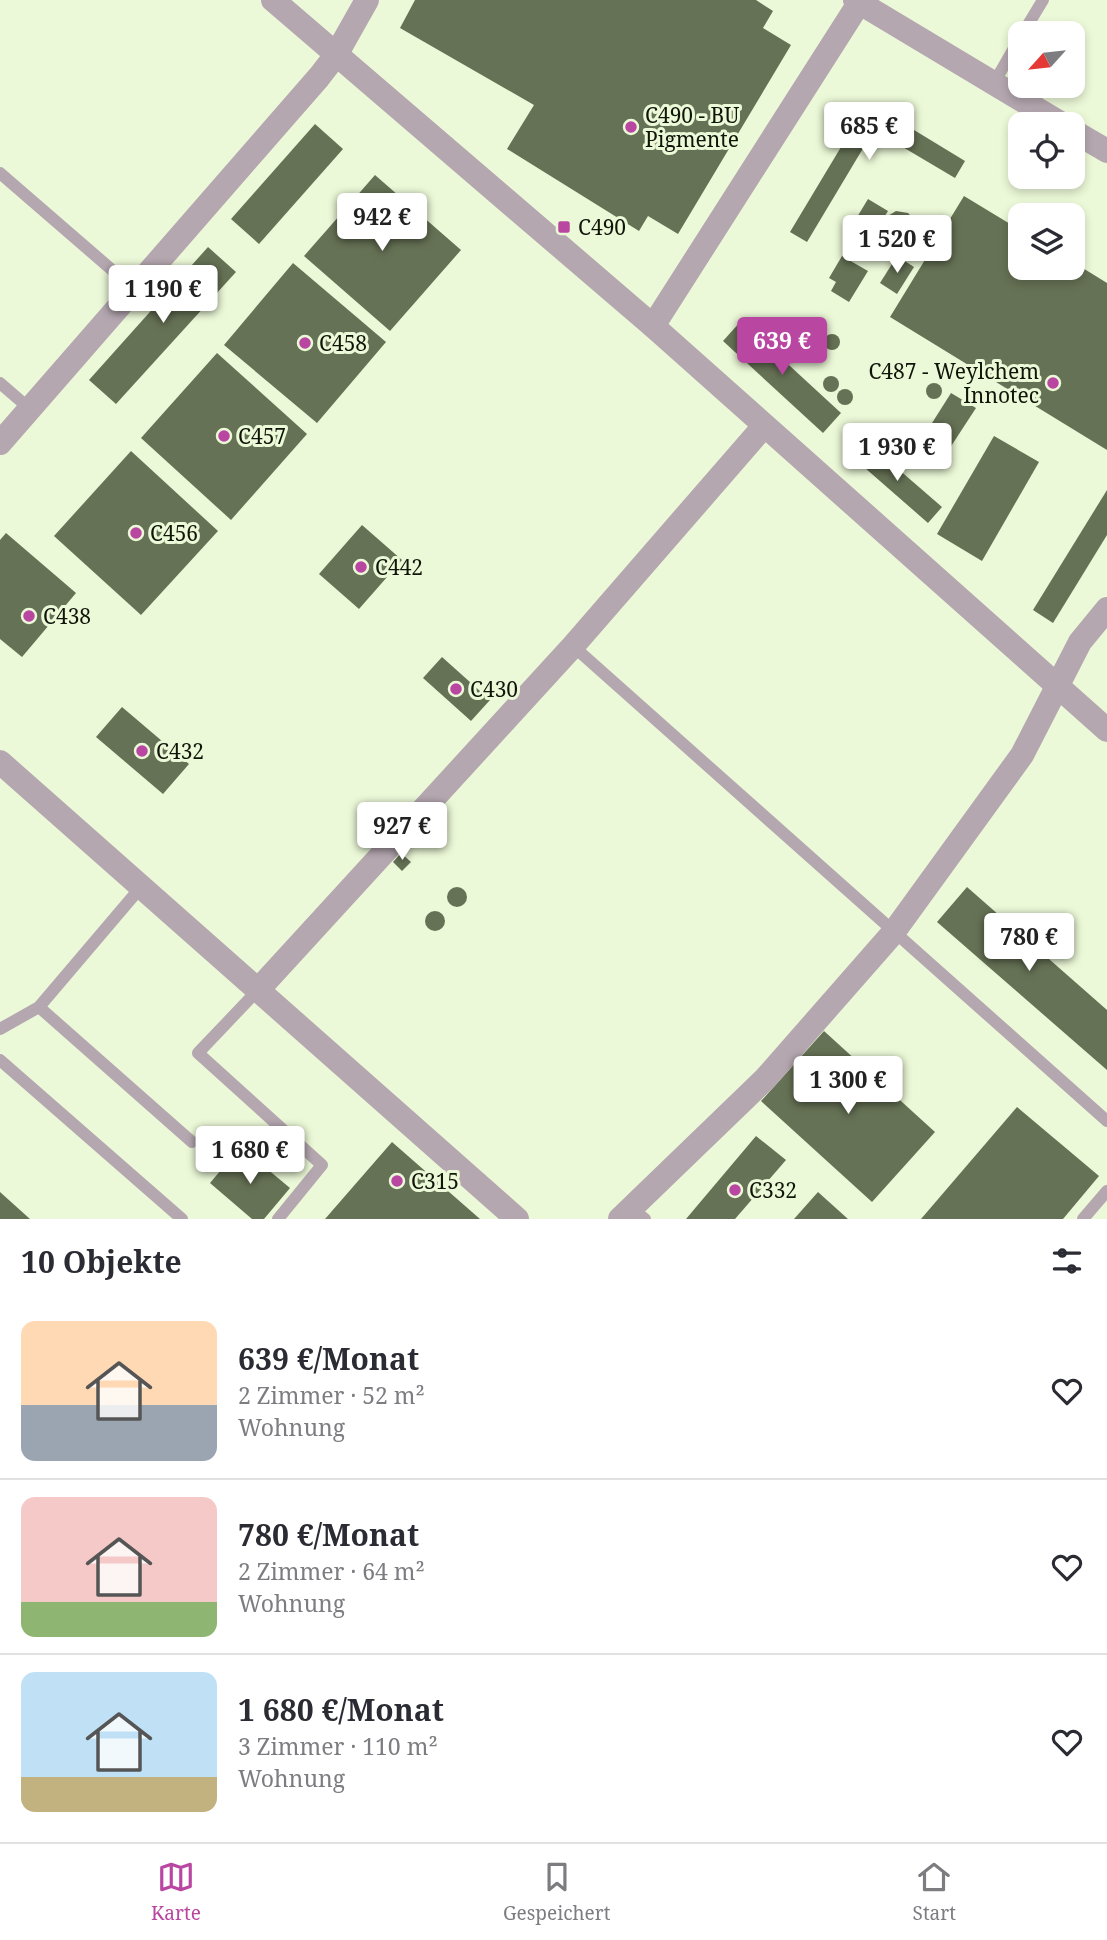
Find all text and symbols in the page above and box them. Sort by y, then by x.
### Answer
north arrow [1008,21,1085,98]
map controls [1008,21,1085,280]
place label: C490 - BU Pigmente [645,101,739,153]
pin: 685 € [820,102,918,162]
text: 685 € [840,109,898,141]
button: locate [1008,112,1085,189]
marker: C490 - BU Pigmente [623,119,639,135]
pin: 942 € [333,194,431,253]
text: 942 € [353,200,411,232]
button: layers [1008,203,1085,280]
place label: C490 [578,213,626,241]
pin: 1 520 € [832,216,962,275]
marker: C490 [556,219,572,235]
text: 1 520 € [859,222,935,254]
pin: 1 190 € [98,266,228,325]
text: 1 190 € [125,272,201,304]
pin: 639 € [733,318,831,377]
text: 639 € [753,324,811,356]
place label: C458 [319,329,367,357]
marker: C458 [297,335,313,351]
place label: C487 - Weylchem Innotec [868,357,1039,409]
marker: C487 - Weylchem Innotec [1045,375,1061,391]
place label: C457 [238,422,286,450]
pin: 1 930 € [832,424,962,483]
marker: C457 [216,428,232,444]
text: 1 930 € [859,430,935,462]
place label: C456 [150,519,198,547]
marker: C456 [128,525,144,541]
place label: C442 [375,553,423,581]
marker: C442 [353,559,369,575]
place label: C438 [43,602,91,630]
marker: C438 [21,608,37,624]
place label: C430 [470,675,518,703]
marker: C430 [448,681,464,697]
place label: C432 [156,737,204,765]
marker: C432 [134,743,150,759]
pin: 927 € [353,802,451,862]
text: 927 € [373,809,431,841]
pin: 780 € [980,914,1078,973]
text: 780 € [1000,920,1058,952]
pin: 1 300 € [783,1056,913,1116]
text: 1 300 € [810,1063,886,1095]
pin: 1 680 € [185,1126,315,1186]
text: 1 680 € [212,1133,288,1165]
place label: C315 [411,1167,459,1195]
marker: C315 [389,1173,405,1189]
place label: C332 [749,1176,797,1204]
marker: C332 [727,1182,743,1198]
text: 10 Objekte [21,1241,182,1282]
icon: filters [1048,1242,1086,1280]
text: 639 €/Monat [238,1338,419,1379]
icon: home [77,1349,161,1433]
icon: heart [1048,1372,1086,1410]
text: 2 Zimmer · 52 m² [238,1379,425,1411]
text: Wohnung [238,1411,345,1443]
text: 780 €/Monat [238,1514,419,1555]
icon: home [77,1525,161,1609]
icon: heart [1048,1548,1086,1586]
text: 2 Zimmer · 64 m² [238,1555,425,1587]
text: Wohnung [238,1587,345,1619]
text: 1 680 €/Monat [238,1689,444,1730]
icon: home [77,1700,161,1784]
icon: heart [1048,1723,1086,1761]
text: 3 Zimmer · 110 m² [238,1730,438,1762]
text: Wohnung [238,1762,345,1794]
tab: Karte [151,1858,201,1926]
tab: Gespeichert [503,1858,610,1926]
tab: Start [913,1858,956,1926]

